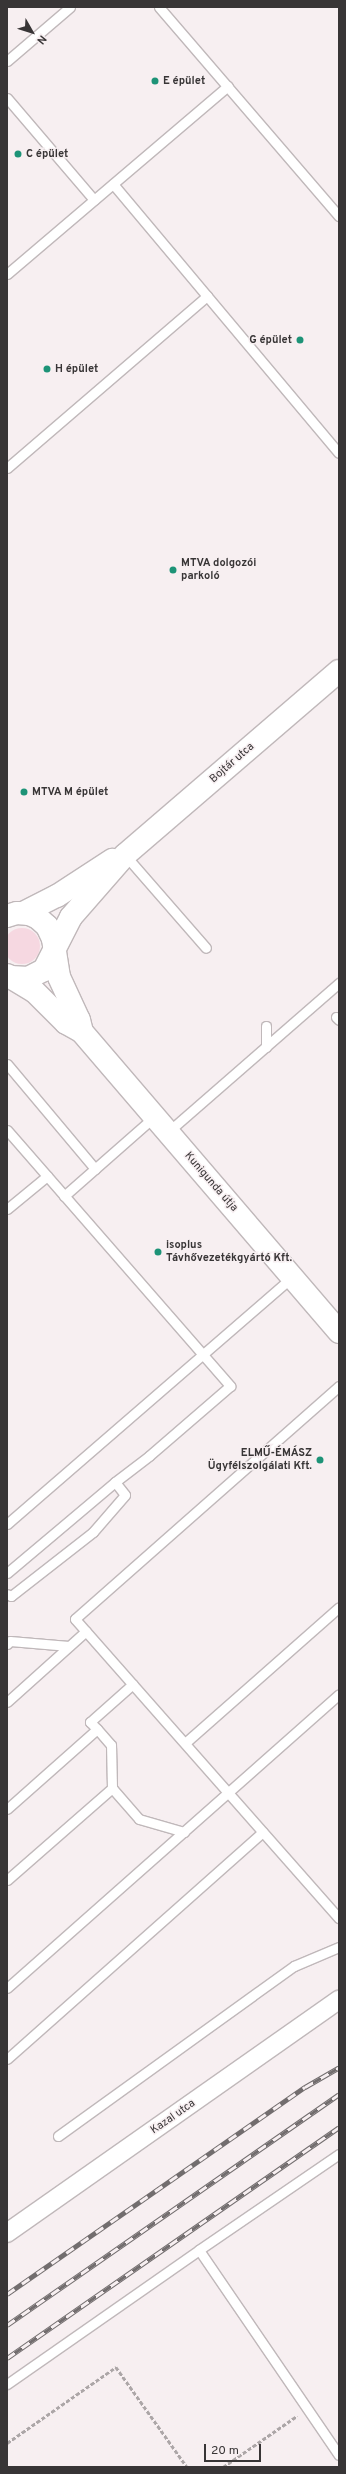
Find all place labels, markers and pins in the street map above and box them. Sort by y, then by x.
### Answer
place label: E épület [163,74,205,88]
marker: E épület [150,76,160,86]
place label: C épület [26,147,68,161]
marker: C épület [13,149,23,159]
place label: G épület [249,333,292,347]
marker: G épület [295,335,305,345]
place label: H épület [55,362,98,376]
marker: H épület [42,364,52,374]
place label: MTVA dolgozói parkoló [181,557,257,583]
marker: MTVA dolgozói parkoló [168,565,178,575]
place label: MTVA M épület [32,785,109,799]
marker: MTVA M épület [19,787,29,797]
place label: isoplus Távhővezetékgyártó Kft. [166,1239,292,1265]
marker: isoplus Távhővezetékgyártó Kft. [153,1247,163,1257]
place label: ELMŰ-ÉMÁSZ Ügyfélszolgálati Kft. [208,1447,312,1473]
marker: ELMŰ-ÉMÁSZ Ügyfélszolgálati Kft. [315,1455,325,1465]

